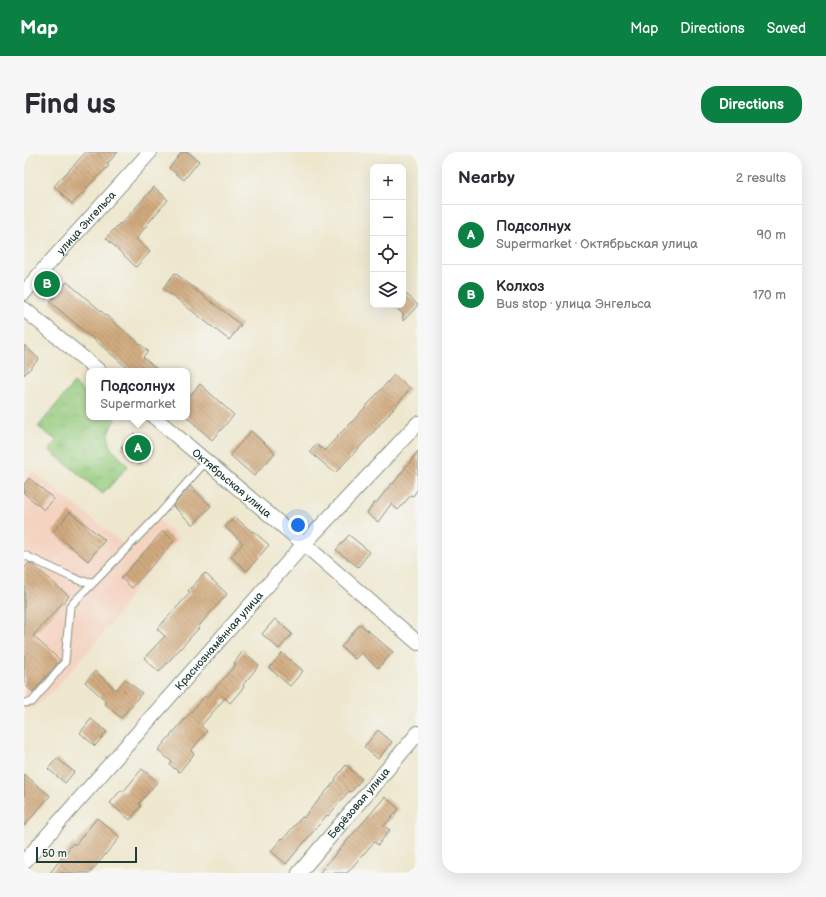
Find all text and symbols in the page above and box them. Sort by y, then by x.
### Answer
text: Map [20,17,58,40]
text: Map [630,20,658,37]
text: Directions [680,20,745,37]
text: Saved [767,20,806,37]
button: Directions [701,86,802,123]
text: Find us [24,88,116,121]
map controls [370,164,406,308]
button: + [370,164,406,200]
text: Nearby [458,168,515,188]
text: 2 results [736,170,786,186]
street label: улица Энгельса [54,188,119,257]
button: − [370,200,406,236]
text: Подсолнух [496,217,571,236]
text: A [467,227,475,243]
text: 90 m [757,227,786,243]
button: locate [370,236,406,272]
text: Supermarket · Октябрьская улица [496,236,698,252]
pin: B [34,269,60,299]
button: layers [370,272,406,308]
text: Колхоз [496,277,545,296]
text: B [466,287,476,303]
text: 170 m [753,287,786,303]
text: Bus stop · улица Энгельса [496,296,651,312]
popup [86,368,190,420]
text: Подсолнух [100,377,175,396]
text: Supermarket [100,396,176,412]
pin: A [125,433,151,463]
street label: Октябрьская улица [190,446,275,520]
your location [288,515,308,535]
street label: Краснознамённая улица [172,588,266,693]
street label: Берёзовая улица [325,764,393,841]
scale bar [36,845,137,864]
text: 50 m [42,847,67,860]

